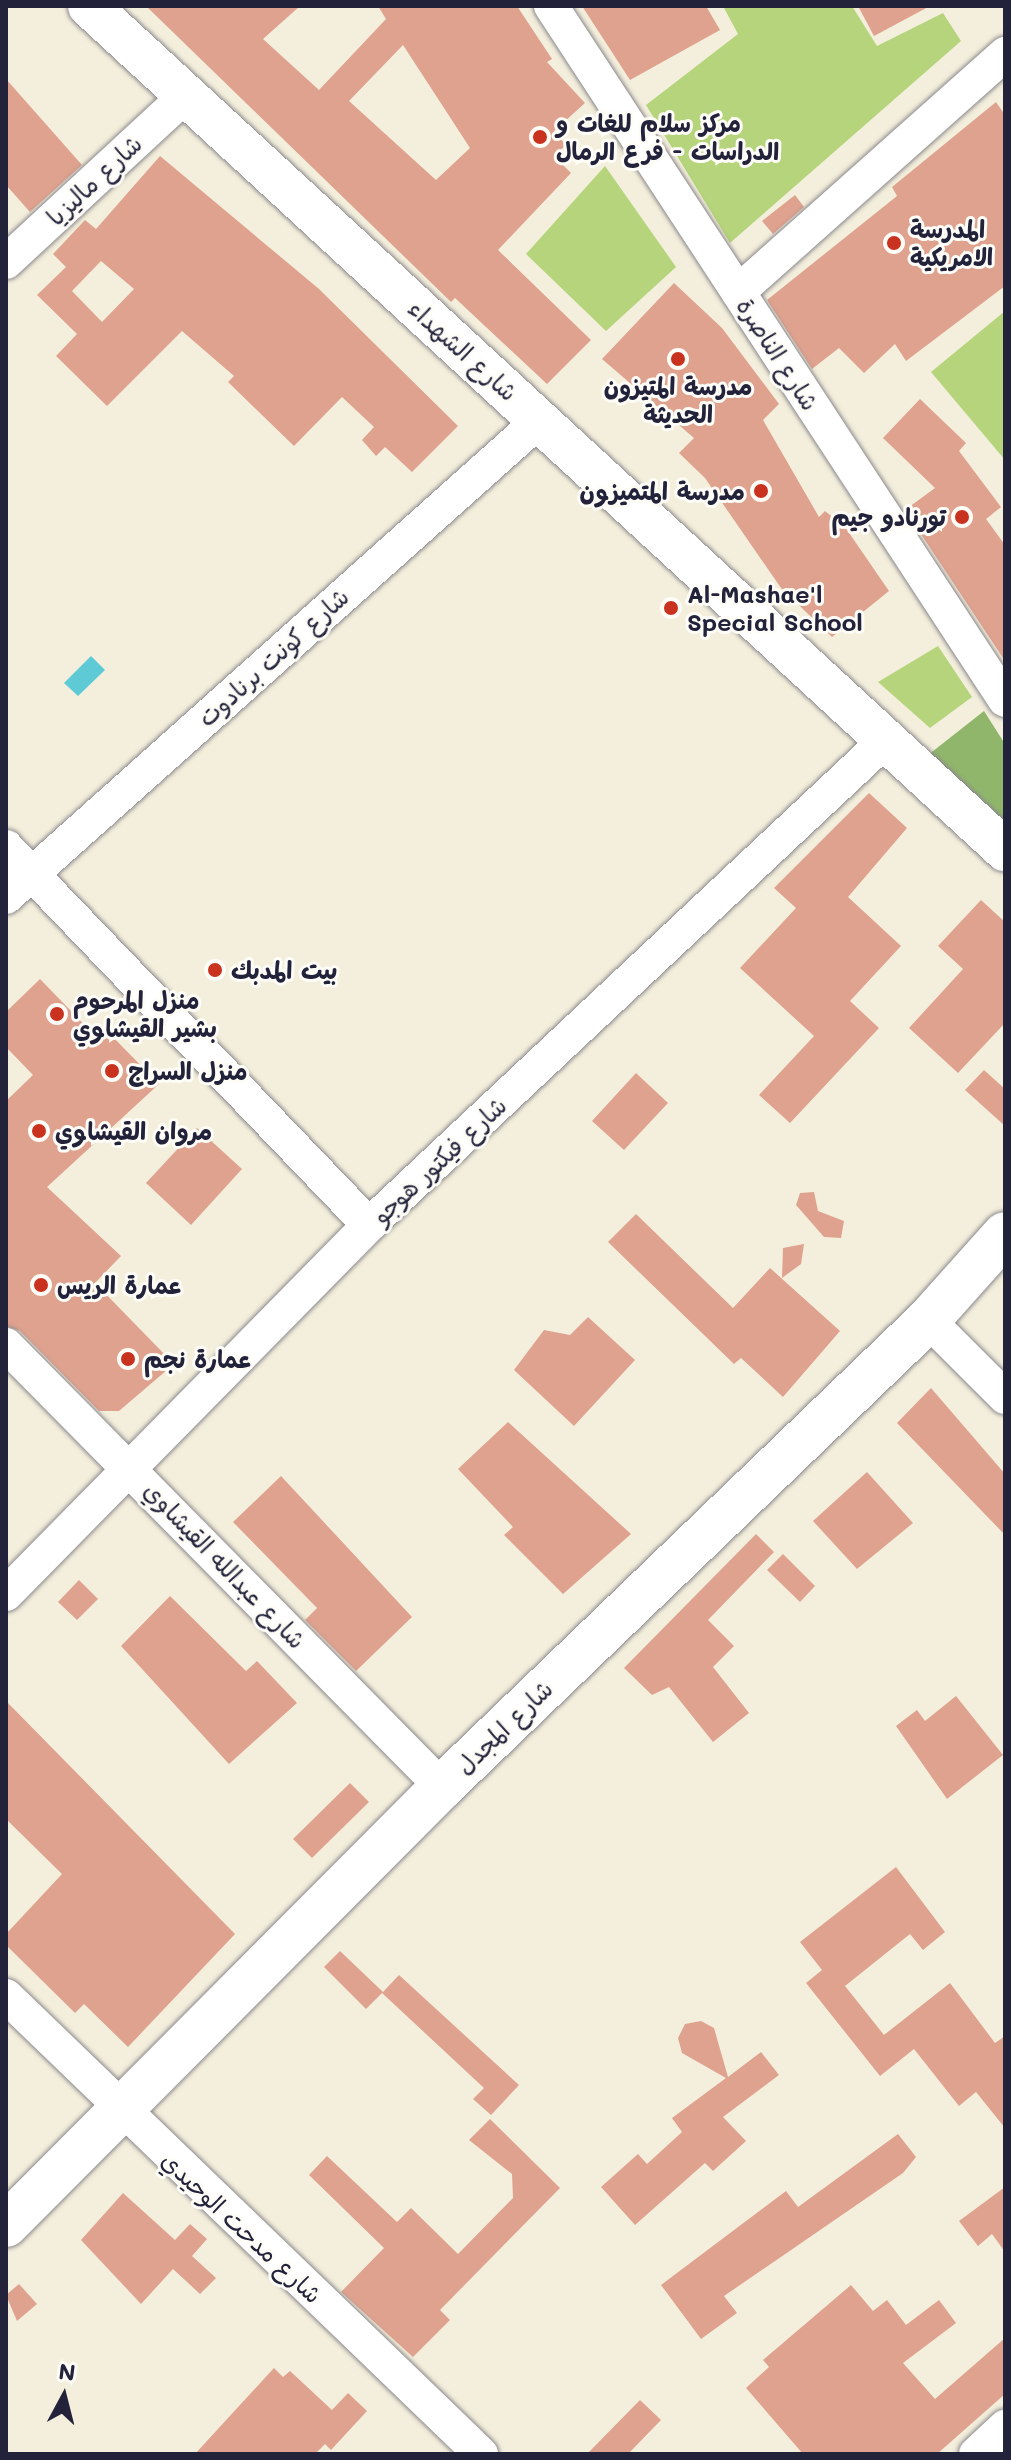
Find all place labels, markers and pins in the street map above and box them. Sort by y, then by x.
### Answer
place label: مركز سلام للغات و الدراسات - فرع الرمال [556,109,779,165]
marker: مركز سلام للغات و الدراسات - فرع الرمال [531,128,549,146]
place label: المدرسة الامريكية [910,215,993,271]
marker: المدرسة الامريكية [885,234,903,252]
marker: مدرسة المتيزون الحديثة [669,350,687,368]
place label: مدرسة المتيزون الحديثة [604,372,752,428]
place label: مدرسة المتميزون [580,477,745,505]
marker: مدرسة المتميزون [752,482,770,500]
place label: تورنادو جيم [831,503,946,531]
marker: تورنادو جيم [953,508,971,526]
place label: Al-Mashae'l Special School [687,580,863,636]
marker: Al-Mashae'l Special School [662,599,680,617]
place label: بيت المدبك [231,956,338,984]
marker: بيت المدبك [206,961,224,979]
place label: منزل المرحوم بشير القيشاوي [73,986,217,1042]
marker: منزل المرحوم بشير القيشاوي [48,1005,66,1023]
place label: منزل السراج [128,1057,248,1085]
marker: منزل السراج [103,1062,121,1080]
place label: مروان القيشاوي [55,1117,212,1145]
marker: مروان القيشاوي [30,1122,48,1140]
place label: عمارة الريس [57,1271,183,1299]
marker: عمارة الريس [32,1276,50,1294]
place label: عمارة نجم [144,1345,252,1373]
marker: عمارة نجم [119,1350,137,1368]

